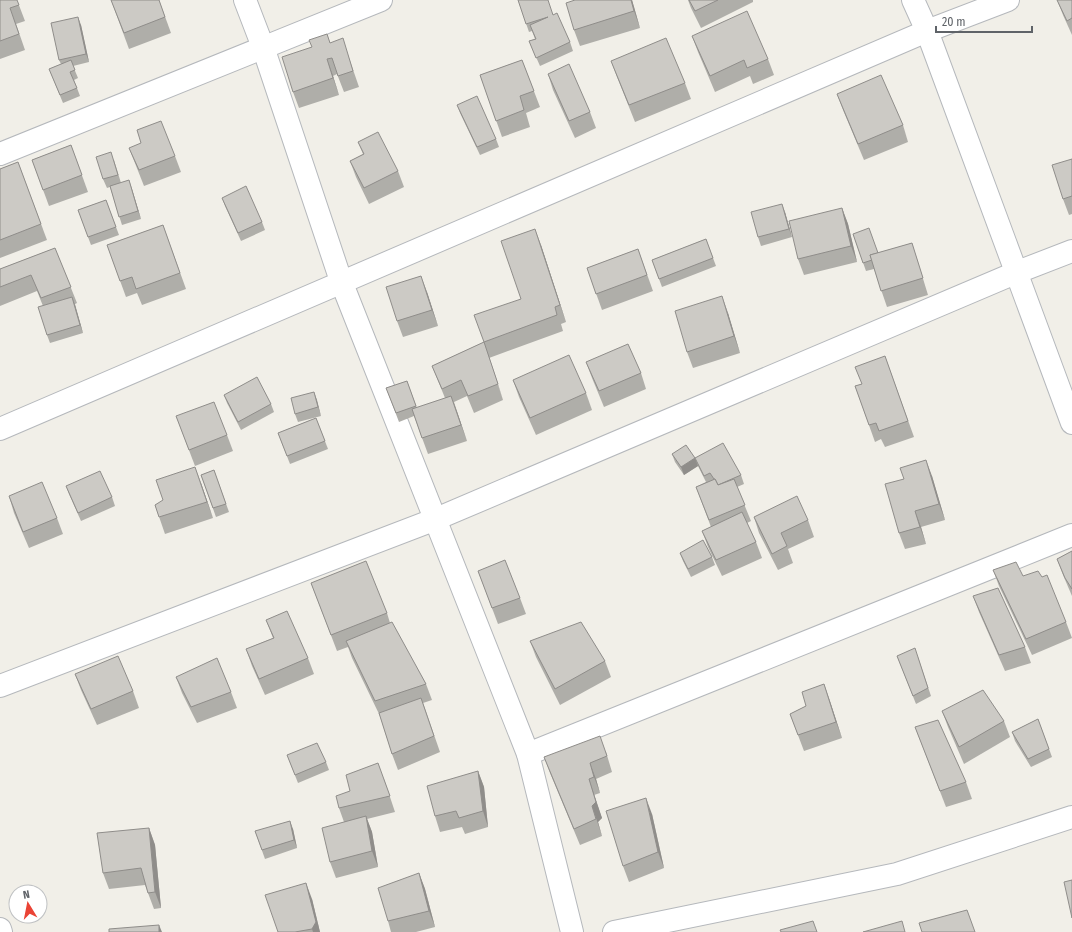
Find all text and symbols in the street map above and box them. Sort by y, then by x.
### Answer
scale bar [936,8,1032,34]
text: 20 m [942,15,966,29]
north arrow [8,884,48,924]
text: N [22,888,31,902]

